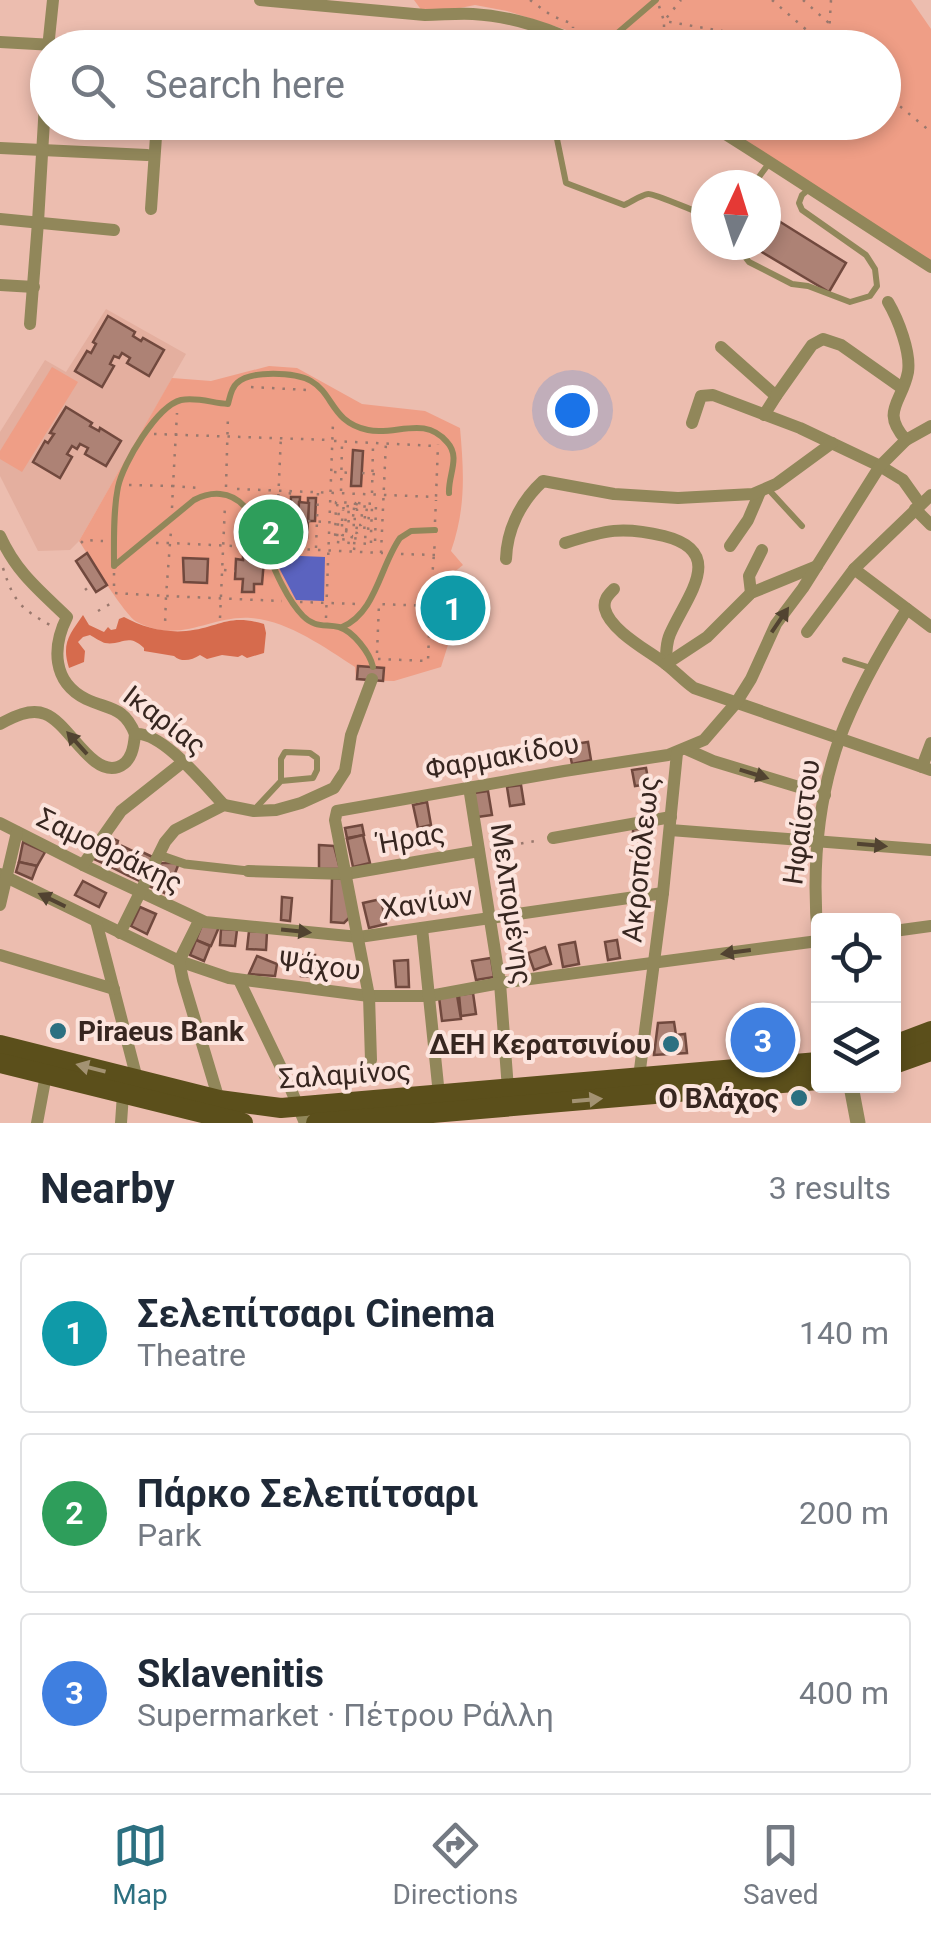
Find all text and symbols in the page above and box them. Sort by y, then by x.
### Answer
search box [30,30,901,140]
icon: search [65,58,120,113]
text: Search here [145,63,345,107]
north arrow [691,170,781,260]
your location [547,385,598,436]
pin: 2 [238,494,304,570]
pin: 1 [420,570,486,646]
one-way arrow [770,607,789,634]
street label: Ικαρίας [117,679,213,762]
street label: Φαρμακίδου [423,727,581,786]
one-way arrow [66,731,89,755]
street label: Ηφαίστου [776,757,827,887]
one-way arrow [740,767,770,782]
street label: Ακροπόλεως [615,774,666,944]
street label: Σαμοθράκης [32,801,188,900]
street label: Ήρας [373,816,447,861]
street label: Μελπομένης [484,821,539,987]
one-way arrow [856,838,888,854]
street label: Χανίων [379,879,476,926]
one-way arrow [37,891,66,908]
map controls [811,913,901,1093]
button: locate [811,913,901,1003]
one-way arrow [280,924,312,940]
street label: Ψάχου [277,944,363,987]
one-way arrow [720,945,751,961]
pin: 3 [730,1002,796,1078]
button: layers [811,1003,901,1093]
place label: Piraeus Bank [78,1015,245,1048]
marker: Piraeus Bank [47,1020,69,1042]
place label: ΔΕΗ Κερατσινίου [429,1028,651,1061]
marker: ΔΕΗ Κερατσινίου [660,1033,682,1055]
street label: Σαλαμίνος [278,1053,412,1096]
one-way arrow [75,1059,106,1075]
place label: Ο Βλάχος [659,1082,779,1115]
marker: Ο Βλάχος [788,1087,810,1109]
one-way arrow [572,1091,603,1107]
text: Nearby [40,1164,175,1213]
text: 3 results [769,1169,891,1207]
text: Σελεπίτσαρι Cinema [137,1292,495,1336]
text: 1 [65,1314,84,1352]
text: 140 m [799,1314,889,1352]
text: Theatre [137,1336,246,1374]
text: Πάρκο Σελεπίτσαρι [137,1472,479,1516]
text: 2 [65,1494,84,1532]
text: 200 m [799,1494,889,1532]
text: Park [137,1516,201,1554]
text: Sklavenitis [137,1652,324,1696]
text: 3 [65,1674,84,1712]
text: 400 m [799,1674,889,1712]
text: Supermarket · Πέτρου Ράλλη [137,1696,554,1734]
tab: Map [112,1818,168,1911]
tab: Directions [392,1818,518,1911]
tab: Saved [743,1818,819,1911]

